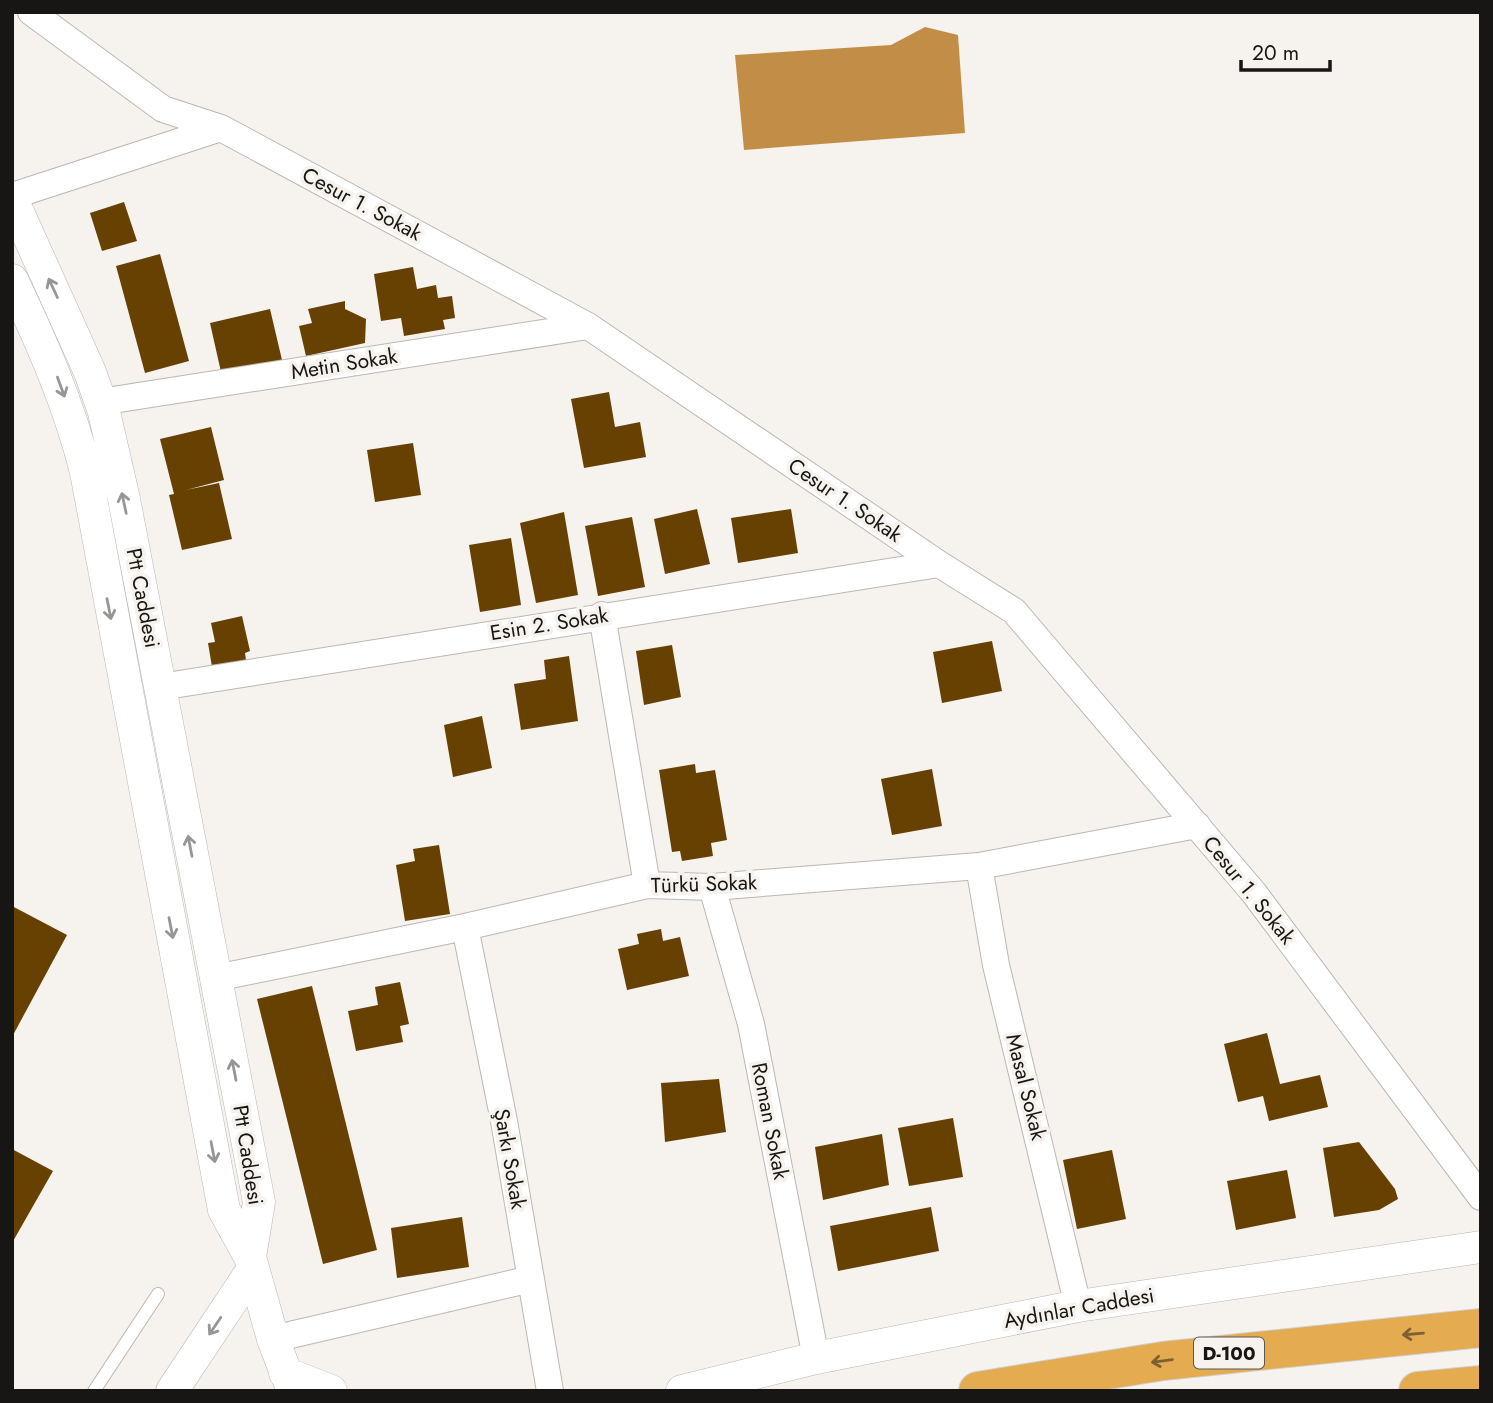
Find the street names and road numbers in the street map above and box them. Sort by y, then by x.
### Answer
street label: Cesur 1. Sokak [297,160,428,249]
street label: Metin Sokak [289,341,400,387]
street label: Cesur 1. Sokak [782,451,909,550]
street label: Ptt Caddesi [119,546,167,650]
street label: Esin 2. Sokak [488,600,611,648]
street label: Cesur 1. Sokak [1196,829,1303,951]
street label: Türkü Sokak [650,867,758,901]
street label: Masal Sokak [998,1031,1054,1144]
street label: Roman Sokak [744,1060,796,1183]
street label: Ptt Caddesi [225,1103,271,1207]
street label: Şarkı Sokak [486,1106,534,1212]
street label: Aydınlar Caddesi [1001,1280,1157,1336]
road number: D-100 [1194,1338,1264,1368]

